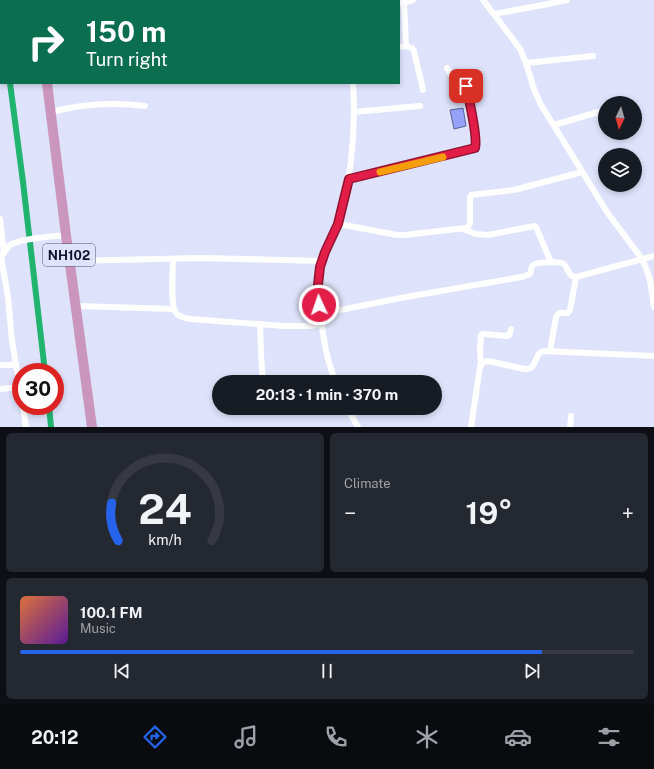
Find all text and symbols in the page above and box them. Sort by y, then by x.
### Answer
text: 150 m [86,15,166,48]
icon: right [20,16,72,68]
text: Turn right [86,49,168,70]
pin [449,69,483,103]
icon: arrive [455,75,477,97]
north arrow [598,96,642,140]
map controls [598,96,642,192]
button: layers [598,148,642,192]
road number: NH102 [43,244,95,266]
position arrow [298,284,340,326]
speed limit sign: 30 [12,363,64,415]
text: 20:13 · 1 min · 370 m [256,386,398,403]
text: Climate [344,476,391,491]
text: 24 [138,483,192,532]
text: 19° [466,495,512,531]
text: − [344,500,356,526]
text: + [622,500,634,526]
text: km/h [148,530,182,547]
text: 100.1 FM [80,604,143,621]
text: Music [80,621,116,636]
icon: previous [111,660,133,682]
icon: pause [316,660,338,682]
icon: next [521,660,543,682]
icon: directions [141,723,169,751]
icon: music [232,723,260,751]
icon: phone [322,723,350,751]
icon: climate [413,723,441,751]
icon: car [504,723,532,751]
icon: filters [595,723,623,751]
text: 20:12 [31,727,78,748]

